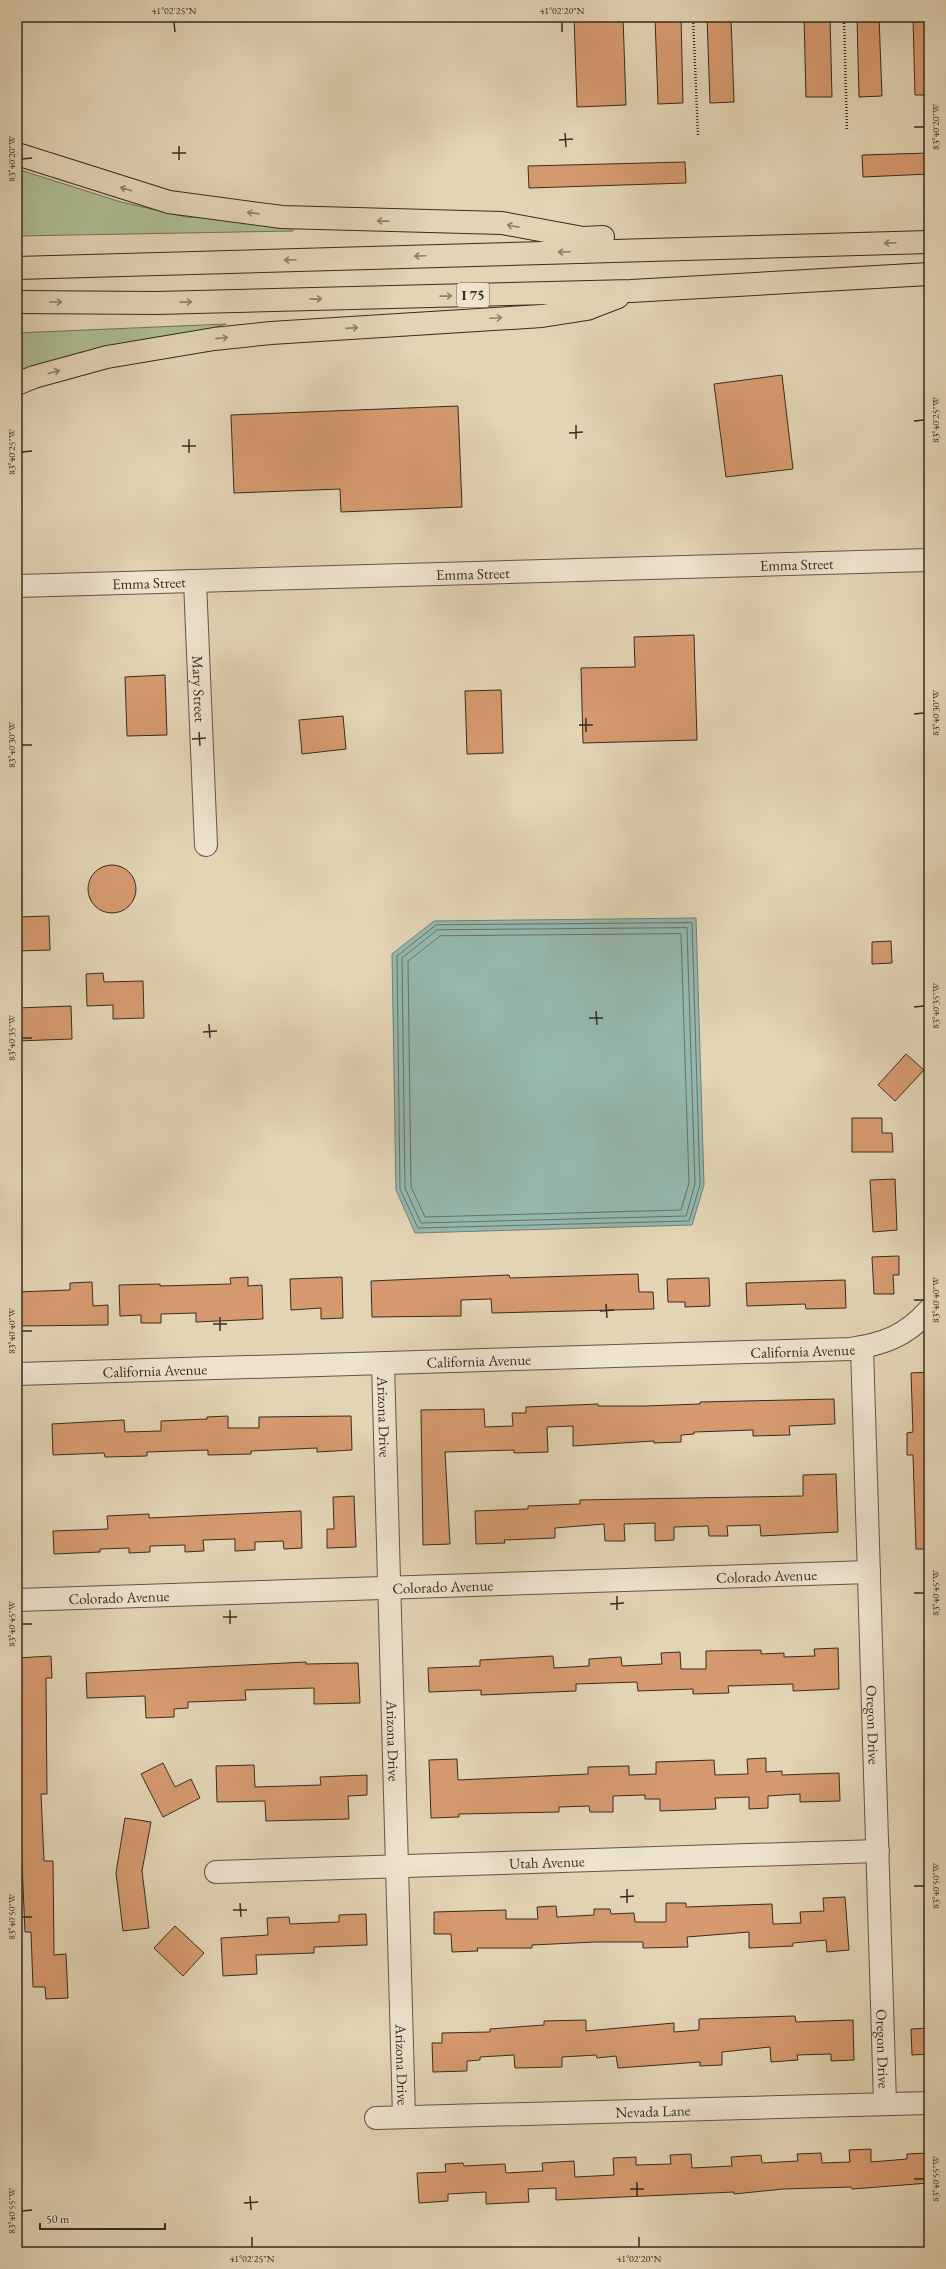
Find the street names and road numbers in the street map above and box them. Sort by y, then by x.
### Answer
road number: I 75 [457,283,489,307]
street label: Emma Street [760,553,834,574]
street label: Emma Street [436,562,510,584]
street label: Emma Street [112,572,186,593]
street label: Mary Street [189,655,210,723]
street label: California Avenue [750,1339,856,1361]
street label: California Avenue [426,1349,531,1371]
street label: California Avenue [102,1359,208,1381]
street label: Arizona Drive [374,1375,395,1458]
street label: Colorado Avenue [716,1564,818,1587]
street label: Colorado Avenue [392,1575,494,1597]
street label: Colorado Avenue [68,1585,170,1608]
street label: Oregon Drive [863,1685,884,1765]
street label: Arizona Drive [383,1699,404,1782]
street label: Utah Avenue [509,1851,585,1872]
street label: Oregon Drive [873,2009,894,2089]
street label: Arizona Drive [392,2023,413,2106]
street label: Nevada Lane [615,2100,691,2121]

